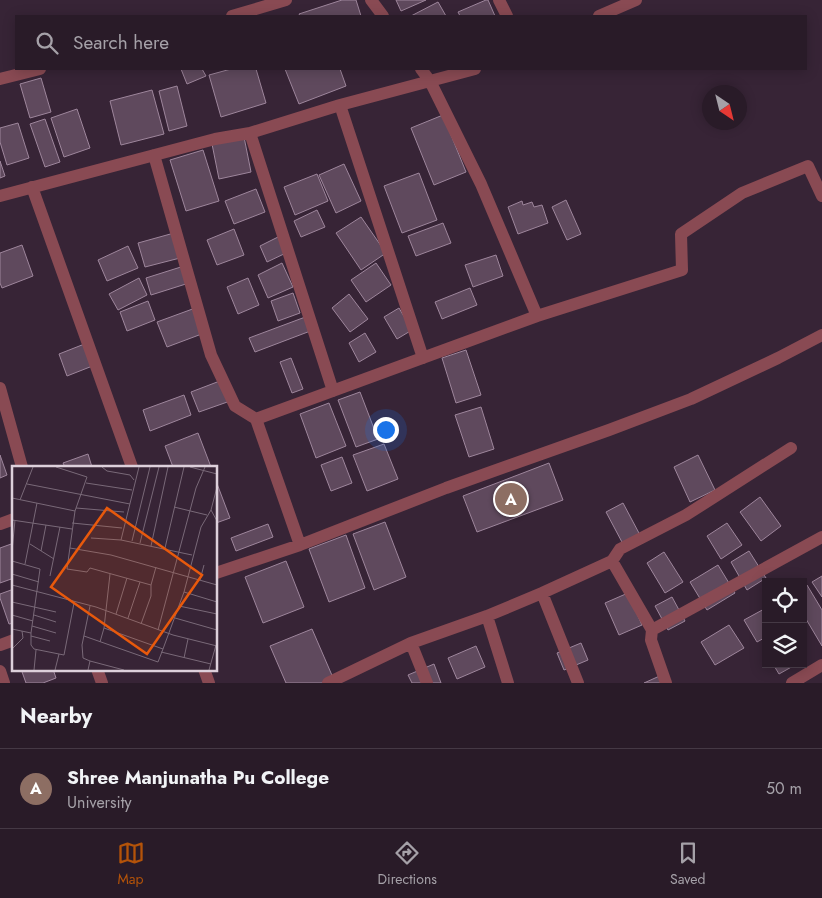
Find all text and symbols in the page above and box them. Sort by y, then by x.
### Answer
search box [15,15,807,70]
icon: search [33,29,61,57]
text: Search here [73,29,169,56]
north arrow [702,85,747,130]
your location [373,417,399,443]
inset map [12,466,218,670]
pin: A [495,480,527,518]
map controls [762,578,807,668]
button: locate [762,578,807,623]
button: layers [762,623,807,668]
text: Nearby [20,701,92,731]
text: Shree Manjunatha Pu College [67,764,329,791]
text: A [30,777,42,800]
text: 50 m [766,777,802,800]
text: University [67,791,132,814]
tab: Map [117,839,145,889]
tab: Directions [378,839,437,889]
tab: Saved [670,839,705,889]

